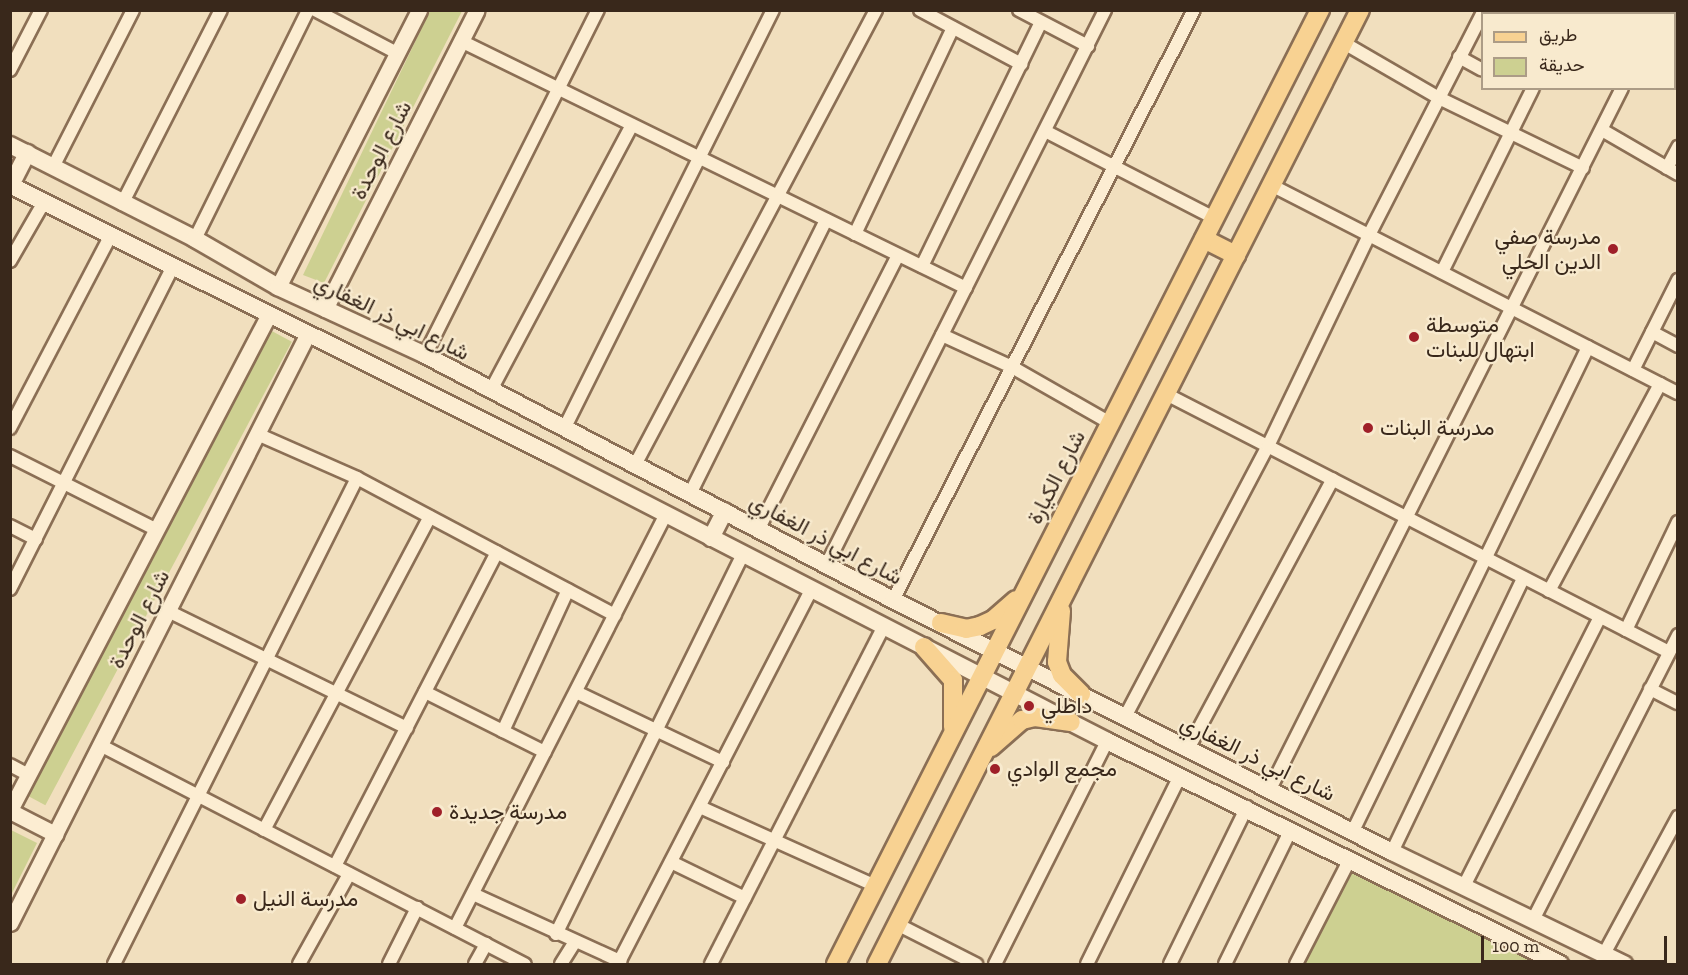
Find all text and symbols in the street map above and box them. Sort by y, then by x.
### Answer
legend [1481,12,1676,90]
text: طريق [1539,24,1577,46]
text: حديقة [1539,54,1585,76]
street label: شارع الوحدة [345,96,417,204]
place label: مدرسة صفي الدين الحلي [1494,223,1601,274]
marker: مدرسة صفي الدين الحلي [1606,242,1620,256]
street label: شارع ابي ذر الغفاري [310,268,474,366]
place label: متوسطة ابتهال للبنات [1426,311,1535,362]
marker: متوسطة ابتهال للبنات [1407,330,1421,344]
place label: مدرسة البنات [1380,415,1494,441]
marker: مدرسة البنات [1361,421,1375,435]
street label: شارع الكيارة [1021,426,1091,528]
street label: شارع ابي ذر الغفاري [745,488,907,590]
street label: شارع الوحدة [103,565,175,673]
place label: داطلي [1041,693,1092,719]
marker: داطلي [1022,699,1036,713]
street label: شارع ابي ذر الغفاري [1176,709,1340,807]
place label: مجمع الوادي [1007,756,1117,782]
marker: مجمع الوادي [988,762,1002,776]
place label: مدرسة جديدة [449,799,567,825]
marker: مدرسة جديدة [430,805,444,819]
place label: مدرسة النيل [253,886,358,912]
marker: مدرسة النيل [234,892,248,906]
scale bar [1484,924,1670,962]
text: 100 m [1492,935,1539,957]

